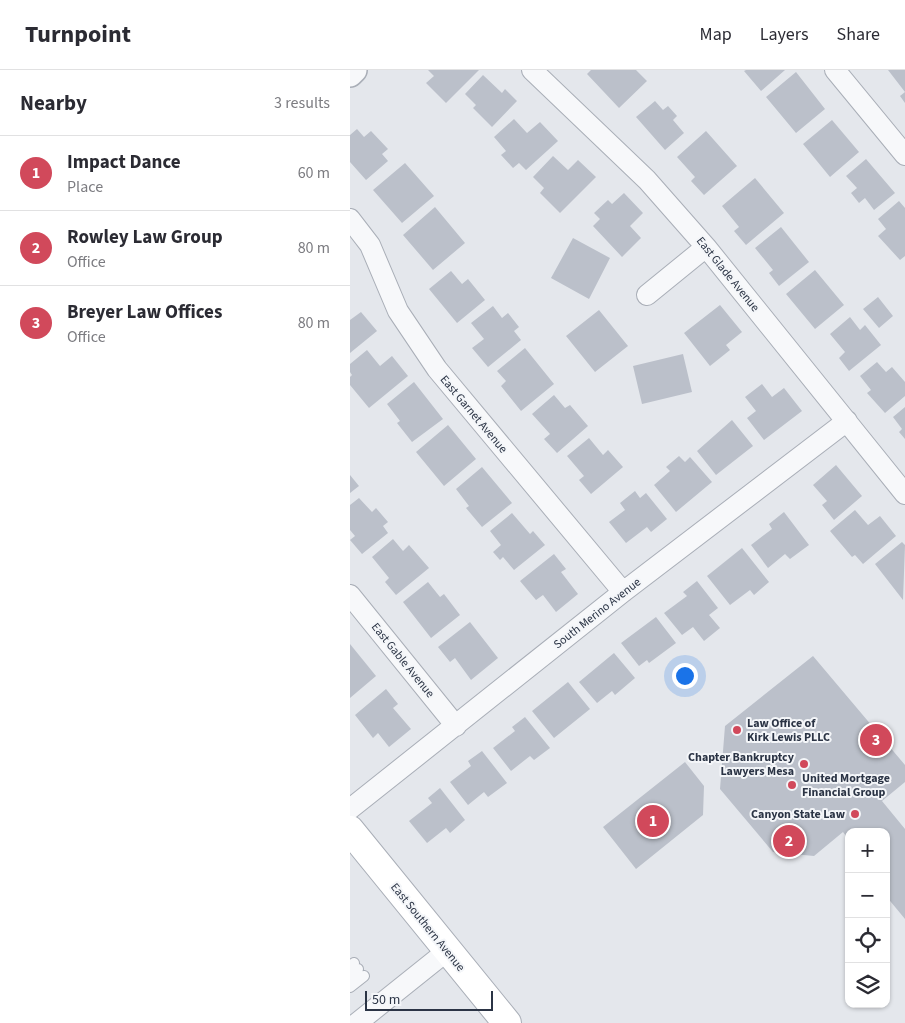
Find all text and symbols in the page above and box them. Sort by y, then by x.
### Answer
text: Turnpoint [25,17,131,52]
text: Map [700,22,732,47]
text: Layers [760,22,809,47]
text: Share [837,22,880,47]
text: Nearby [20,88,87,118]
text: 3 results [274,92,330,114]
text: Impact Dance [67,149,181,176]
text: 1 [32,162,40,184]
text: 60 m [298,162,330,184]
text: Place [67,176,103,198]
text: Rowley Law Group [67,224,223,251]
street label: East Glade Avenue [692,233,763,315]
text: 2 [32,237,40,259]
text: 80 m [298,237,330,259]
text: Office [67,251,106,273]
text: Breyer Law Offices [67,299,222,326]
text: 3 [32,312,40,334]
text: 80 m [298,312,330,334]
text: Office [67,326,106,348]
street label: East Garnet Avenue [436,372,511,457]
street label: South Merino Avenue [550,574,645,653]
street label: East Gable Avenue [367,619,438,701]
your location [672,663,698,689]
place label: Law Office of Kirk Lewis PLLC [747,715,830,746]
pin: 3 [860,721,892,759]
marker: Law Office of Kirk Lewis PLLC [731,724,743,736]
place label: Chapter Bankruptcy Lawyers Mesa [688,749,795,780]
marker: Chapter Bankruptcy Lawyers Mesa [798,758,810,770]
place label: United Mortgage Financial Group [802,770,890,801]
marker: United Mortgage Financial Group [786,779,798,791]
pin: 1 [637,802,669,840]
place label: Canyon State Law [751,806,846,823]
marker: Canyon State Law [849,808,861,820]
pin: 2 [773,822,805,860]
map controls [845,828,890,1008]
button: + [845,828,890,873]
button: − [845,873,890,918]
street label: East Southern Avenue [386,879,469,975]
button: locate [845,918,890,963]
button: layers [845,963,890,1008]
scale bar [365,988,492,1011]
text: 50 m [372,990,400,1010]

